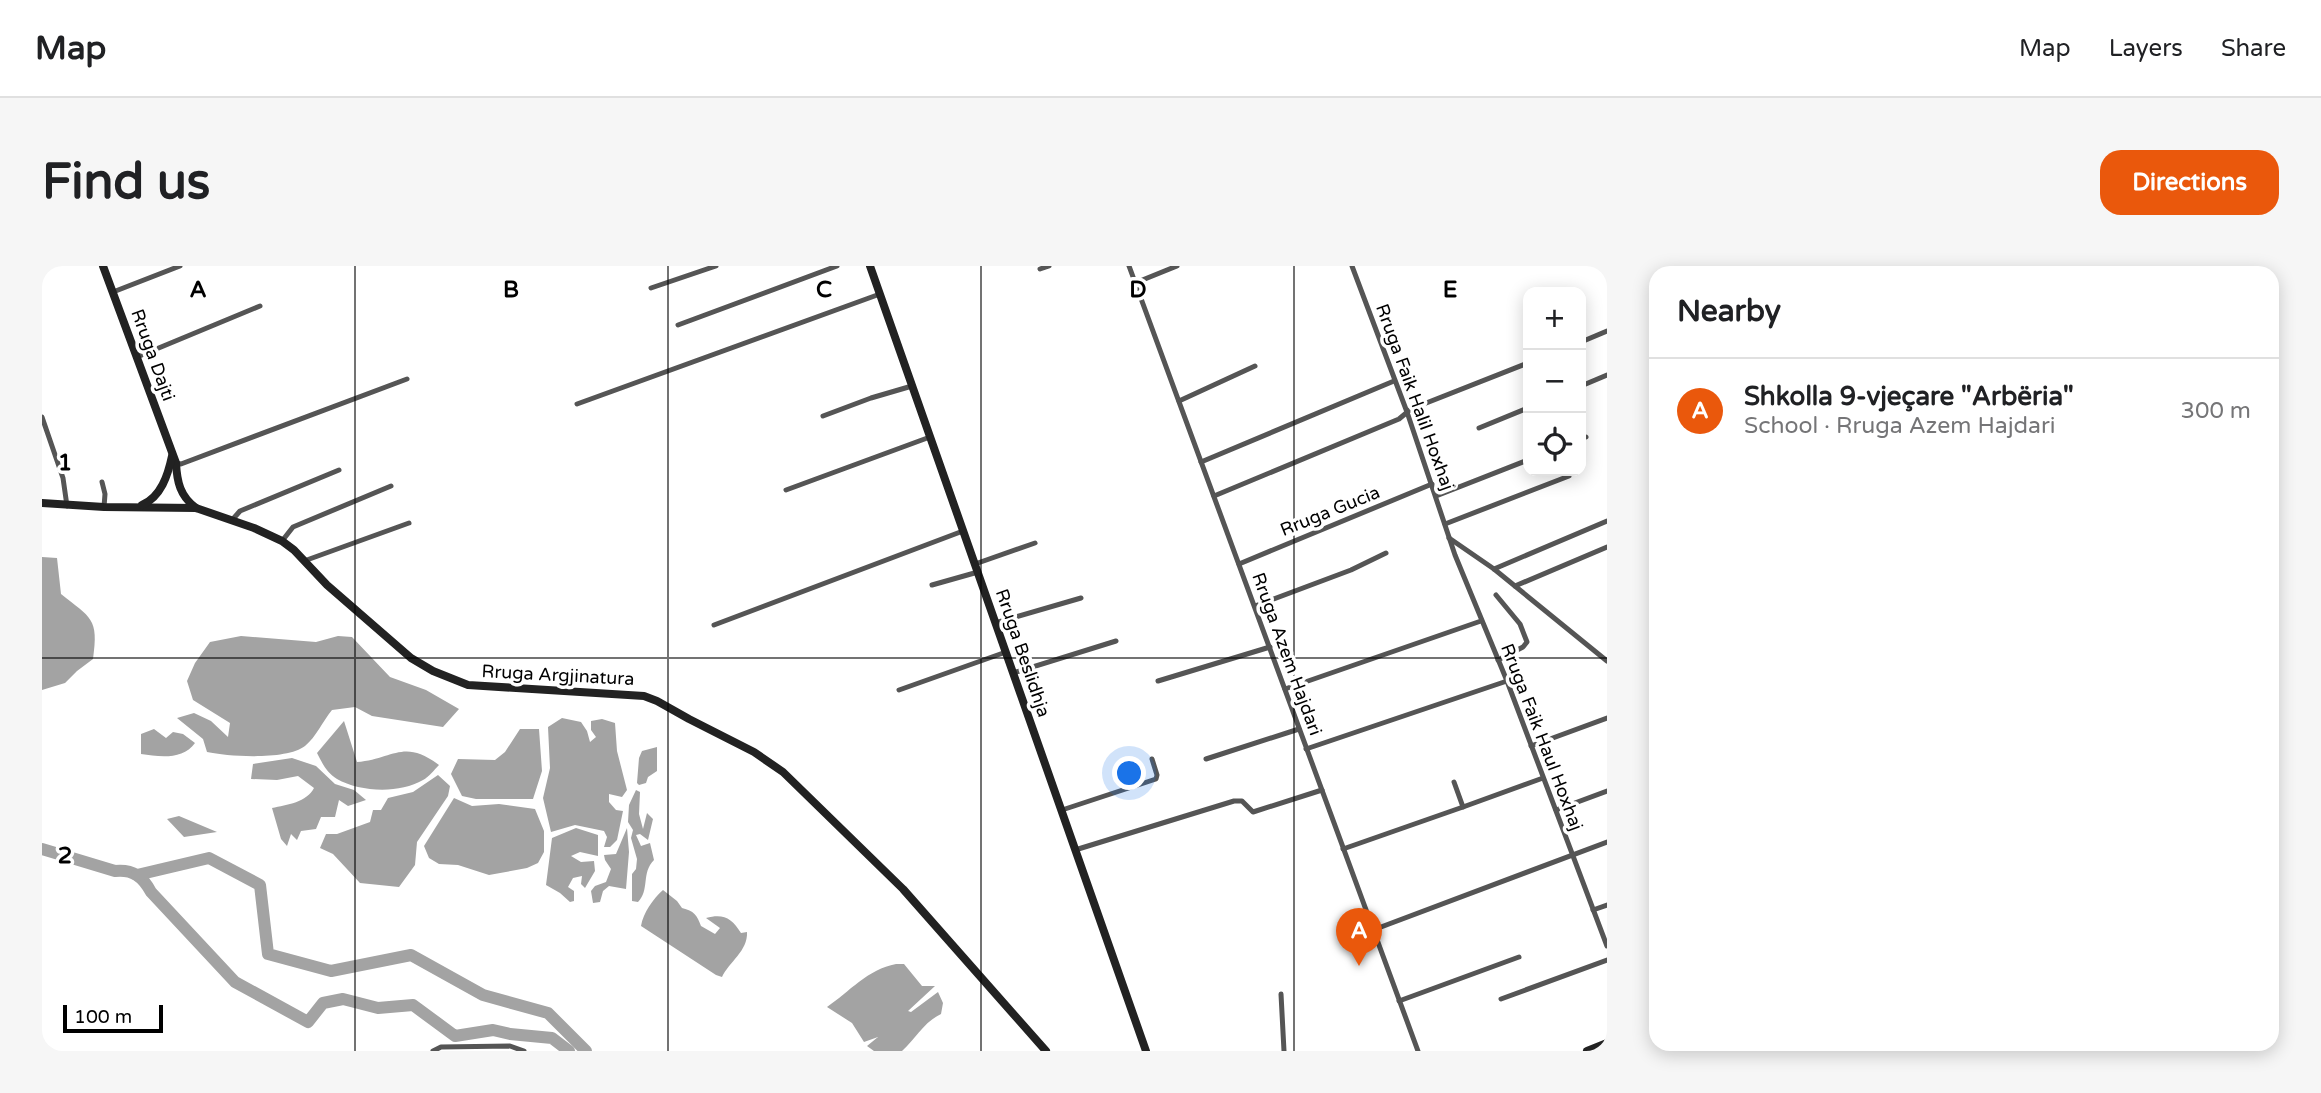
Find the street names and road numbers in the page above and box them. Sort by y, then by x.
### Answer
street label: Rruga Faik Halil Hoxhaj [1371,301,1459,493]
street label: Rruga Dajti [126,306,180,404]
street label: Rruga Gucia [1277,481,1383,541]
street label: Rruga Azem Hajdari [1247,570,1327,738]
street label: Rruga Beslidhja [991,586,1055,720]
street label: Rruga Faik Haul Hoxhaj [1496,640,1588,834]
street label: Rruga Argjinatura [481,660,635,690]

